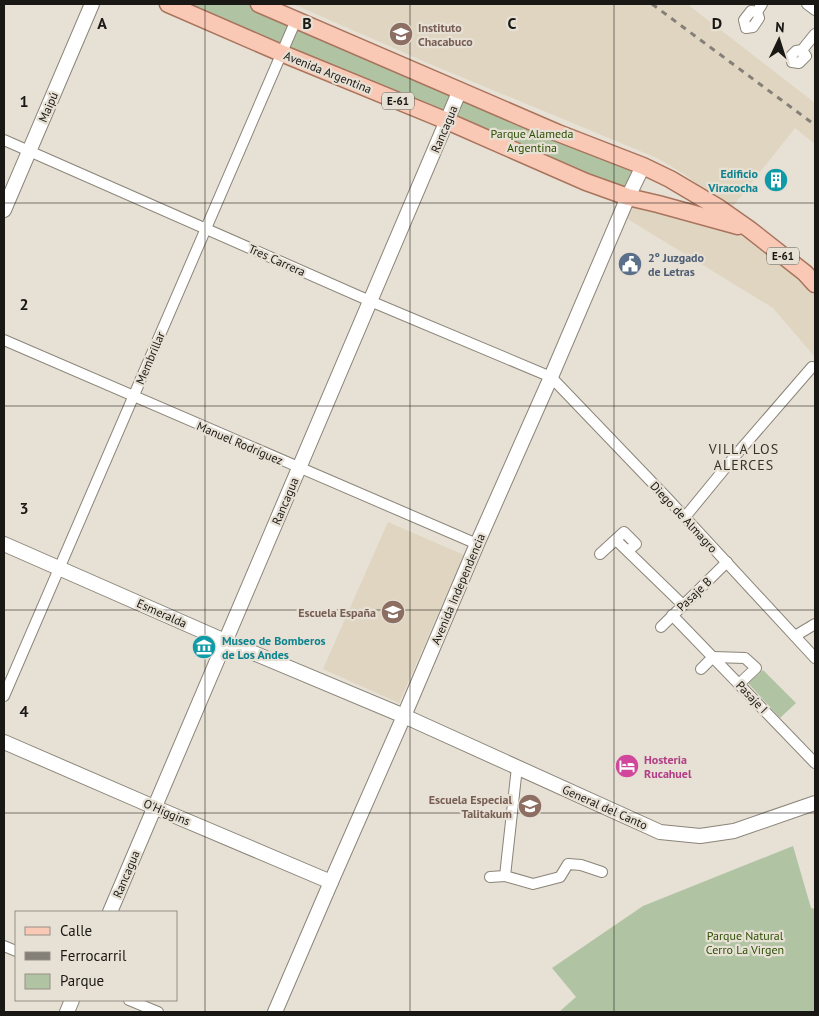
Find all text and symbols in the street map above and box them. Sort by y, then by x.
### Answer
text: A [97,13,107,33]
text: B [302,13,312,33]
text: C [508,13,517,33]
text: D [712,13,722,33]
north arrow [754,15,804,65]
text: N [775,18,785,36]
place label: Instituto Chacabuco [418,20,473,49]
school or university icon: Instituto Chacabuco [388,21,414,47]
street label: Avenida Argentina [282,48,374,96]
street label: Maipú [35,90,61,124]
text: 1 [19,91,29,111]
road number: E-61 [382,92,414,110]
street label: Rancagua [427,103,461,155]
park label: Parque Alameda Argentina [491,126,573,155]
place label: Edificio Viracocha [707,166,759,195]
building icon: Edificio Viracocha [763,167,789,193]
street label: Tres Carrera [246,241,308,279]
road number: E-61 [767,248,799,264]
place label: 2º Juzgado de Letras [648,250,705,279]
public building icon: 2º Juzgado de Letras [617,251,643,277]
text: 2 [19,294,29,314]
street label: Membrillar [132,329,168,387]
street label: Manuel Rodríguez [195,418,285,468]
district label: VILLA LOS ALERCES [708,440,779,474]
street label: Rancagua [268,475,302,527]
street label: Diego de Almagro [647,478,721,556]
text: 3 [19,498,29,518]
street label: Avenida Independencia [428,531,488,647]
street label: Pasaje B [673,574,715,614]
street label: Esmeralda [135,595,189,631]
school or university icon: Escuela España [380,599,406,625]
place label: Escuela España [298,605,376,620]
place label: Museo de Bomberos de Los Andes [222,633,326,662]
museum icon: Museo de Bomberos de Los Andes [191,634,217,660]
street label: Pasaje I [733,678,771,716]
text: 4 [19,701,29,721]
place label: Hosteria Rucahuel [644,752,692,781]
hotel icon: Hosteria Rucahuel [614,753,640,779]
street label: General del Canto [560,782,650,832]
place label: Escuela Especial Talitakum [429,792,512,821]
school or university icon: Escuela Especial Talitakum [517,793,543,819]
street label: O'Higgins [141,795,193,829]
street label: Rancagua [109,848,143,900]
legend [15,911,178,1001]
text: Calle [60,921,92,940]
park label: Parque Natural Cerro La Virgen [706,928,784,957]
text: Ferrocarril [60,946,127,965]
text: Parque [60,971,104,990]

